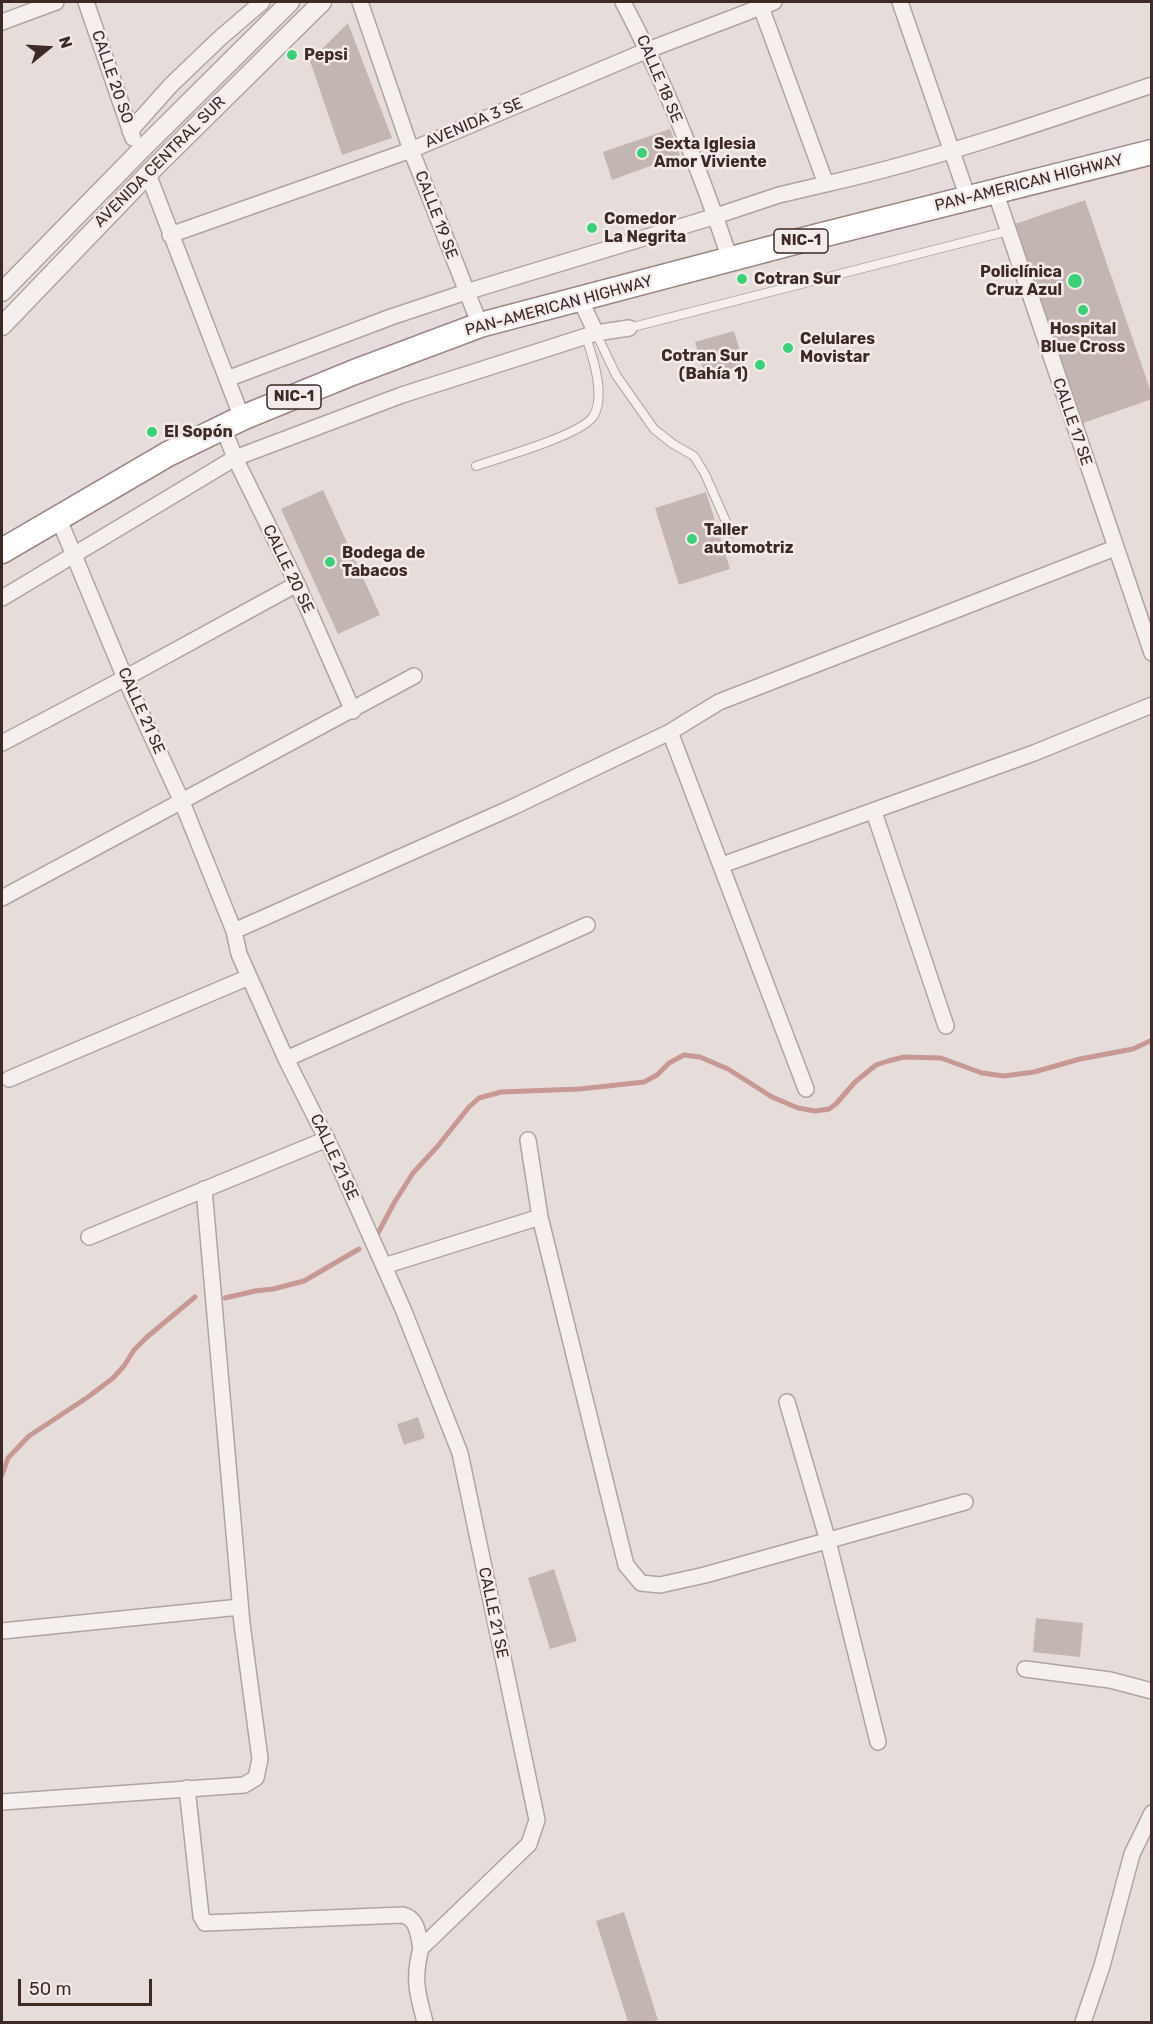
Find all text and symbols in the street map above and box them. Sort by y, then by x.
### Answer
north arrow [18,18,78,78]
street label: CALLE 20 SO [87,28,137,126]
street label: CALLE 18 SE [632,32,686,126]
text: N [55,34,76,51]
place label: Pepsi [304,45,348,65]
marker: Pepsi [285,48,299,62]
street label: AVENIDA CENTRAL SUR [90,92,230,232]
street label: AVENIDA 3 SE [422,94,526,152]
place label: Sexta Iglesia Amor Viviente [654,134,767,172]
marker: Sexta Iglesia Amor Viviente [635,146,649,160]
street label: PAN-AMERICAN HIGHWAY [933,150,1125,216]
street label: CALLE 19 SE [410,168,462,262]
place label: Comedor La Negrita [604,209,686,247]
marker: Comedor La Negrita [585,221,599,235]
road number: NIC-1 [774,229,828,253]
place label: Policlínica Cruz Azul [980,262,1062,300]
place label: Cotran Sur [754,269,841,289]
street label: PAN-AMERICAN HIGHWAY [463,272,655,340]
marker: Cotran Sur [735,272,749,286]
marker: Policlínica Cruz Azul [1066,272,1084,290]
marker: Hospital Blue Cross [1076,303,1090,317]
place label: Hospital Blue Cross [1041,319,1125,357]
place label: Celulares Movistar [800,329,875,367]
marker: Celulares Movistar [781,341,795,355]
place label: Cotran Sur (Bahía 1) [661,346,748,384]
marker: Cotran Sur (Bahía 1) [753,358,767,372]
street label: CALLE 17 SE [1048,376,1096,468]
road number: NIC-1 [267,385,321,409]
place label: El Sopón [164,422,233,442]
marker: El Sopón [145,425,159,439]
place label: Taller automotriz [704,520,793,558]
street label: CALLE 20 SE [258,522,318,616]
marker: Taller automotriz [685,532,699,546]
place label: Bodega de Tabacos [342,543,425,581]
marker: Bodega de Tabacos [323,555,337,569]
street label: CALLE 21 SE [113,665,169,757]
street label: CALLE 21 SE [306,1111,362,1203]
street label: CALLE 21 SE [474,1566,512,1660]
scale bar [21,1967,154,2005]
text: 50 m [29,1978,72,2000]

